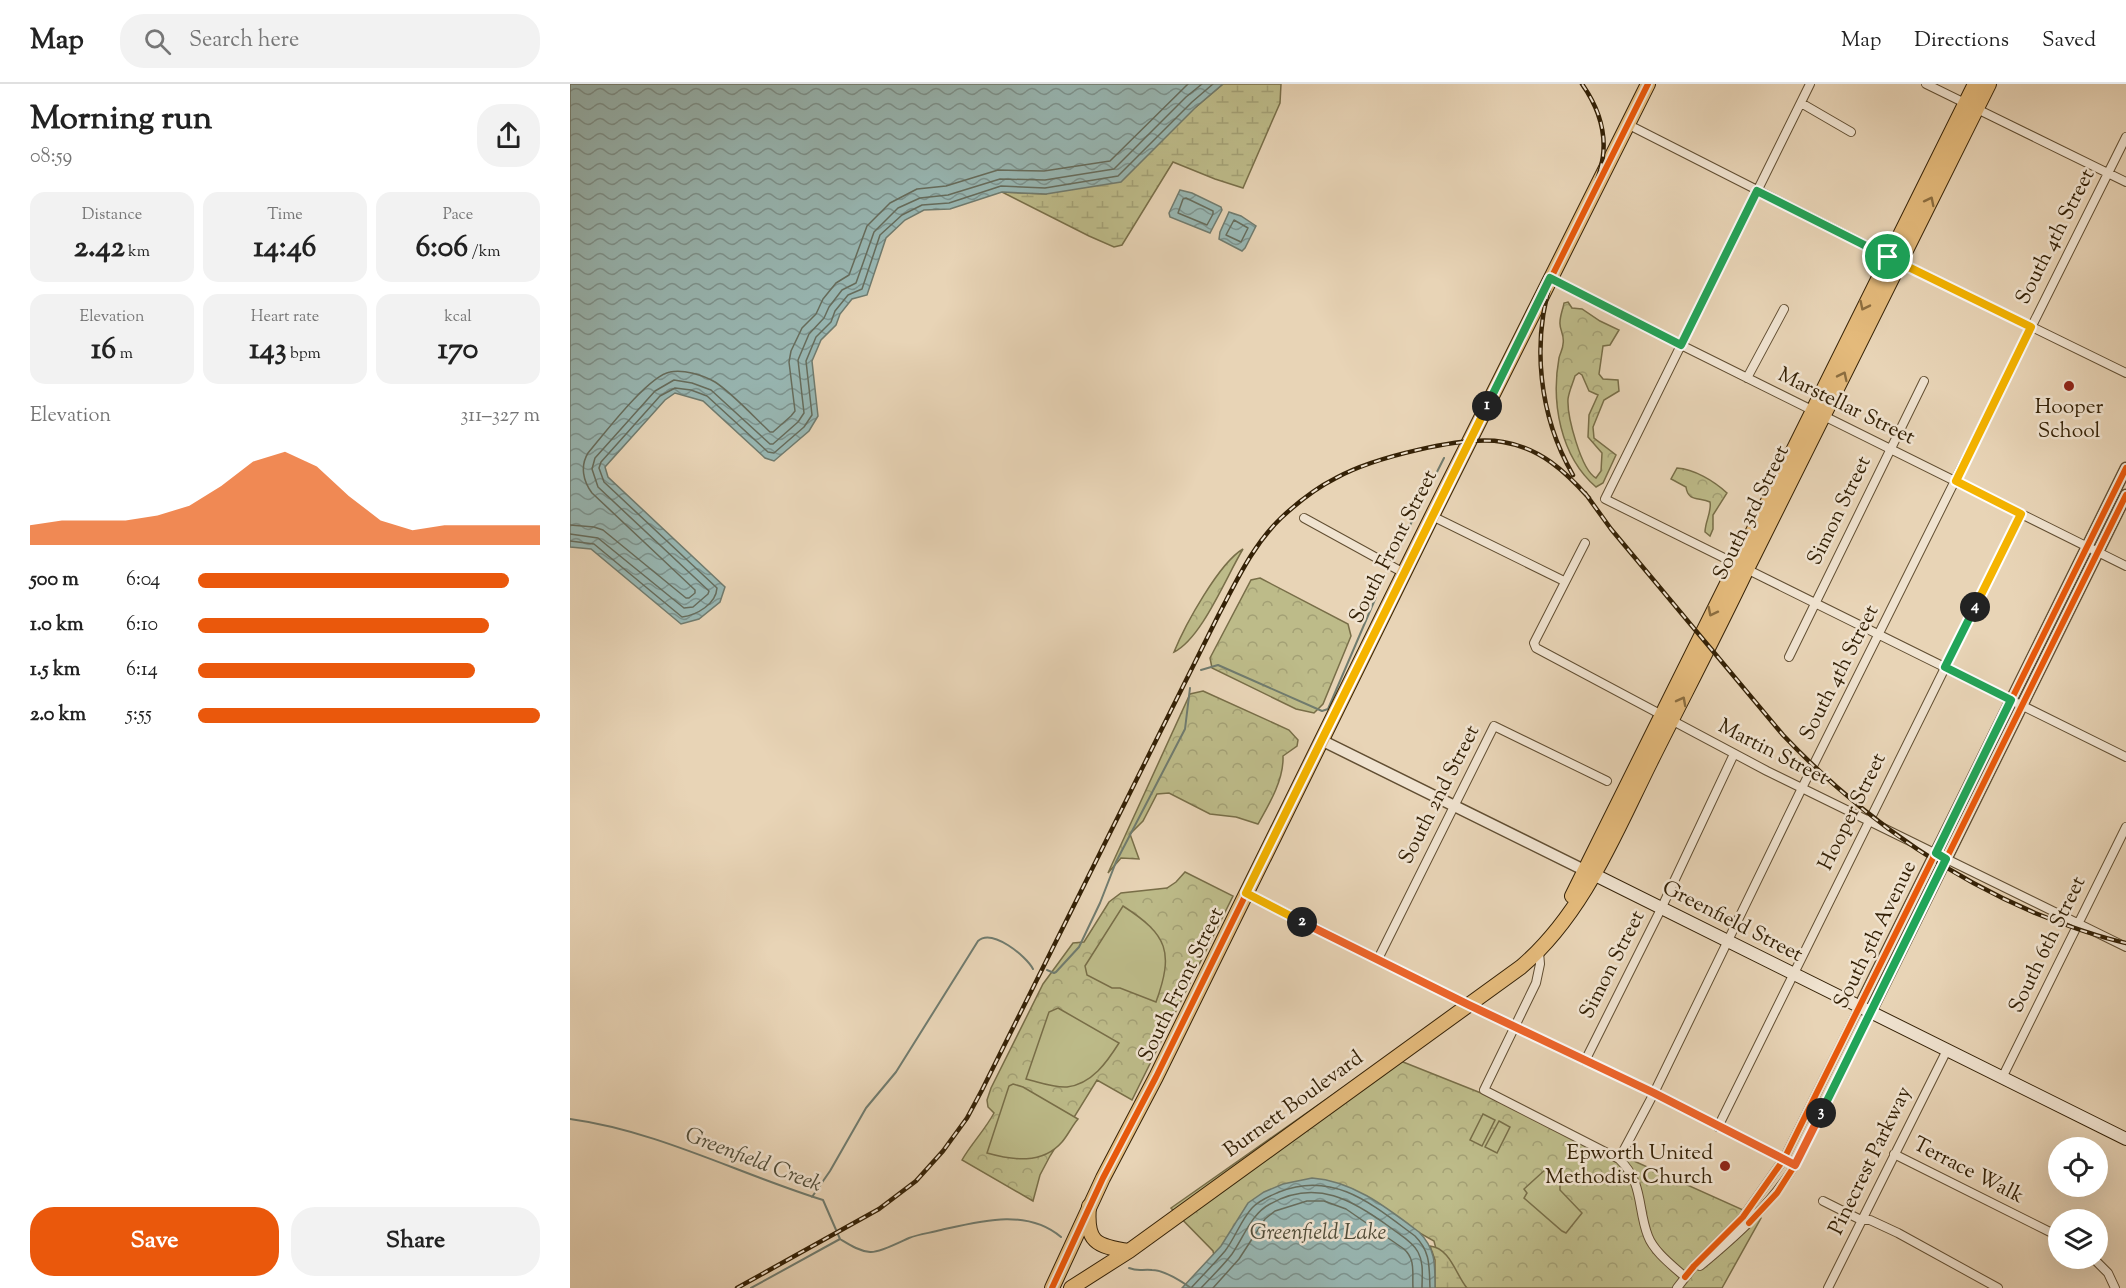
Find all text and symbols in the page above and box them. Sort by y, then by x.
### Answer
search box [120,14,540,68]
text: Map [30,21,84,61]
icon: search [141,25,174,58]
text: Search here [189,25,299,57]
text: Map [1841,26,1881,56]
text: Directions [1914,26,2009,56]
text: Saved [2042,26,2096,56]
text: Morning run [30,96,212,144]
button: share [477,104,540,167]
text: 08:59 [30,143,72,172]
street label: South 4th Street [2009,164,2103,310]
one-way arrow [1923,197,1934,208]
text: Distance [82,204,142,227]
text: Time [267,204,303,227]
text: Pace [443,204,473,227]
text: 2.42 [74,227,125,270]
text: 14:46 [254,227,316,270]
text: 6:06 [415,227,468,270]
pin [1862,231,1913,282]
icon: arrive [1871,240,1904,273]
text: km [125,241,150,264]
text: /km [468,241,501,264]
one-way arrow [1860,299,1872,310]
text: Elevation [80,306,144,329]
text: Heart rate [251,306,319,329]
text: kcal [444,306,472,329]
text: 16 [91,329,116,372]
text: 143 [249,329,287,372]
text: 170 [438,329,478,372]
text: m [116,343,133,366]
text: bpm [287,343,321,366]
street label: Marstellar Street [1772,361,1920,453]
one-way arrow [1835,371,1847,382]
marker: Hooper School [2062,379,2076,393]
pin: 1 [1472,391,1502,421]
place label: Hooper School [2035,393,2103,447]
text: 1 [1484,394,1490,417]
text: Elevation [30,402,111,431]
text: 311–327 m [460,402,540,431]
street label: South 3rd Street [1706,440,1798,586]
street label: Simon Street [1801,451,1879,571]
street label: South Front Street [1342,465,1446,629]
text: 500 m [30,566,79,595]
text: 6:04 [126,566,160,595]
pin: 4 [1960,592,1990,622]
text: 4 [1971,595,1979,618]
street label: South 4th Street [1793,600,1887,746]
one-way arrow [1708,606,1720,617]
text: 1.0 km [30,611,84,640]
text: 6:10 [126,611,158,640]
text: 1.5 km [30,656,80,685]
text: 6:14 [126,656,158,685]
one-way arrow [1675,697,1686,707]
text: 2.0 km [30,701,86,730]
text: 5:55 [126,701,152,730]
street label: Martin Street [1712,712,1834,794]
street label: South 2nd Street [1392,720,1488,870]
street label: Hooper Street [1812,748,1894,876]
street label: South 5th Avenue [1827,856,1925,1014]
street label: South 6th Street [2002,872,2094,1018]
street label: Greenfield Street [1656,874,1808,970]
street label: South Front Street [1132,903,1232,1067]
street label: Simon Street [1573,906,1653,1024]
pin: 2 [1287,907,1317,937]
text: 2 [1298,910,1306,933]
street label: Burnett Boulevard [1218,1044,1370,1166]
street label: Pinecrest Parkway [1822,1081,1920,1240]
pin: 3 [1806,1098,1836,1128]
text: 3 [1818,1101,1824,1124]
water label: Greenfield Creek [680,1120,826,1202]
street label: Terrace Walk [1907,1130,2029,1212]
map controls [2048,1137,2108,1269]
button: locate [2048,1137,2108,1197]
place label: Epworth United Methodist Church [1545,1139,1713,1193]
marker: Epworth United Methodist Church [1718,1159,1732,1173]
button: Save [30,1207,279,1276]
button: Share [291,1207,540,1276]
button: layers [2048,1209,2108,1269]
water label: Greenfield Lake [1250,1218,1386,1250]

